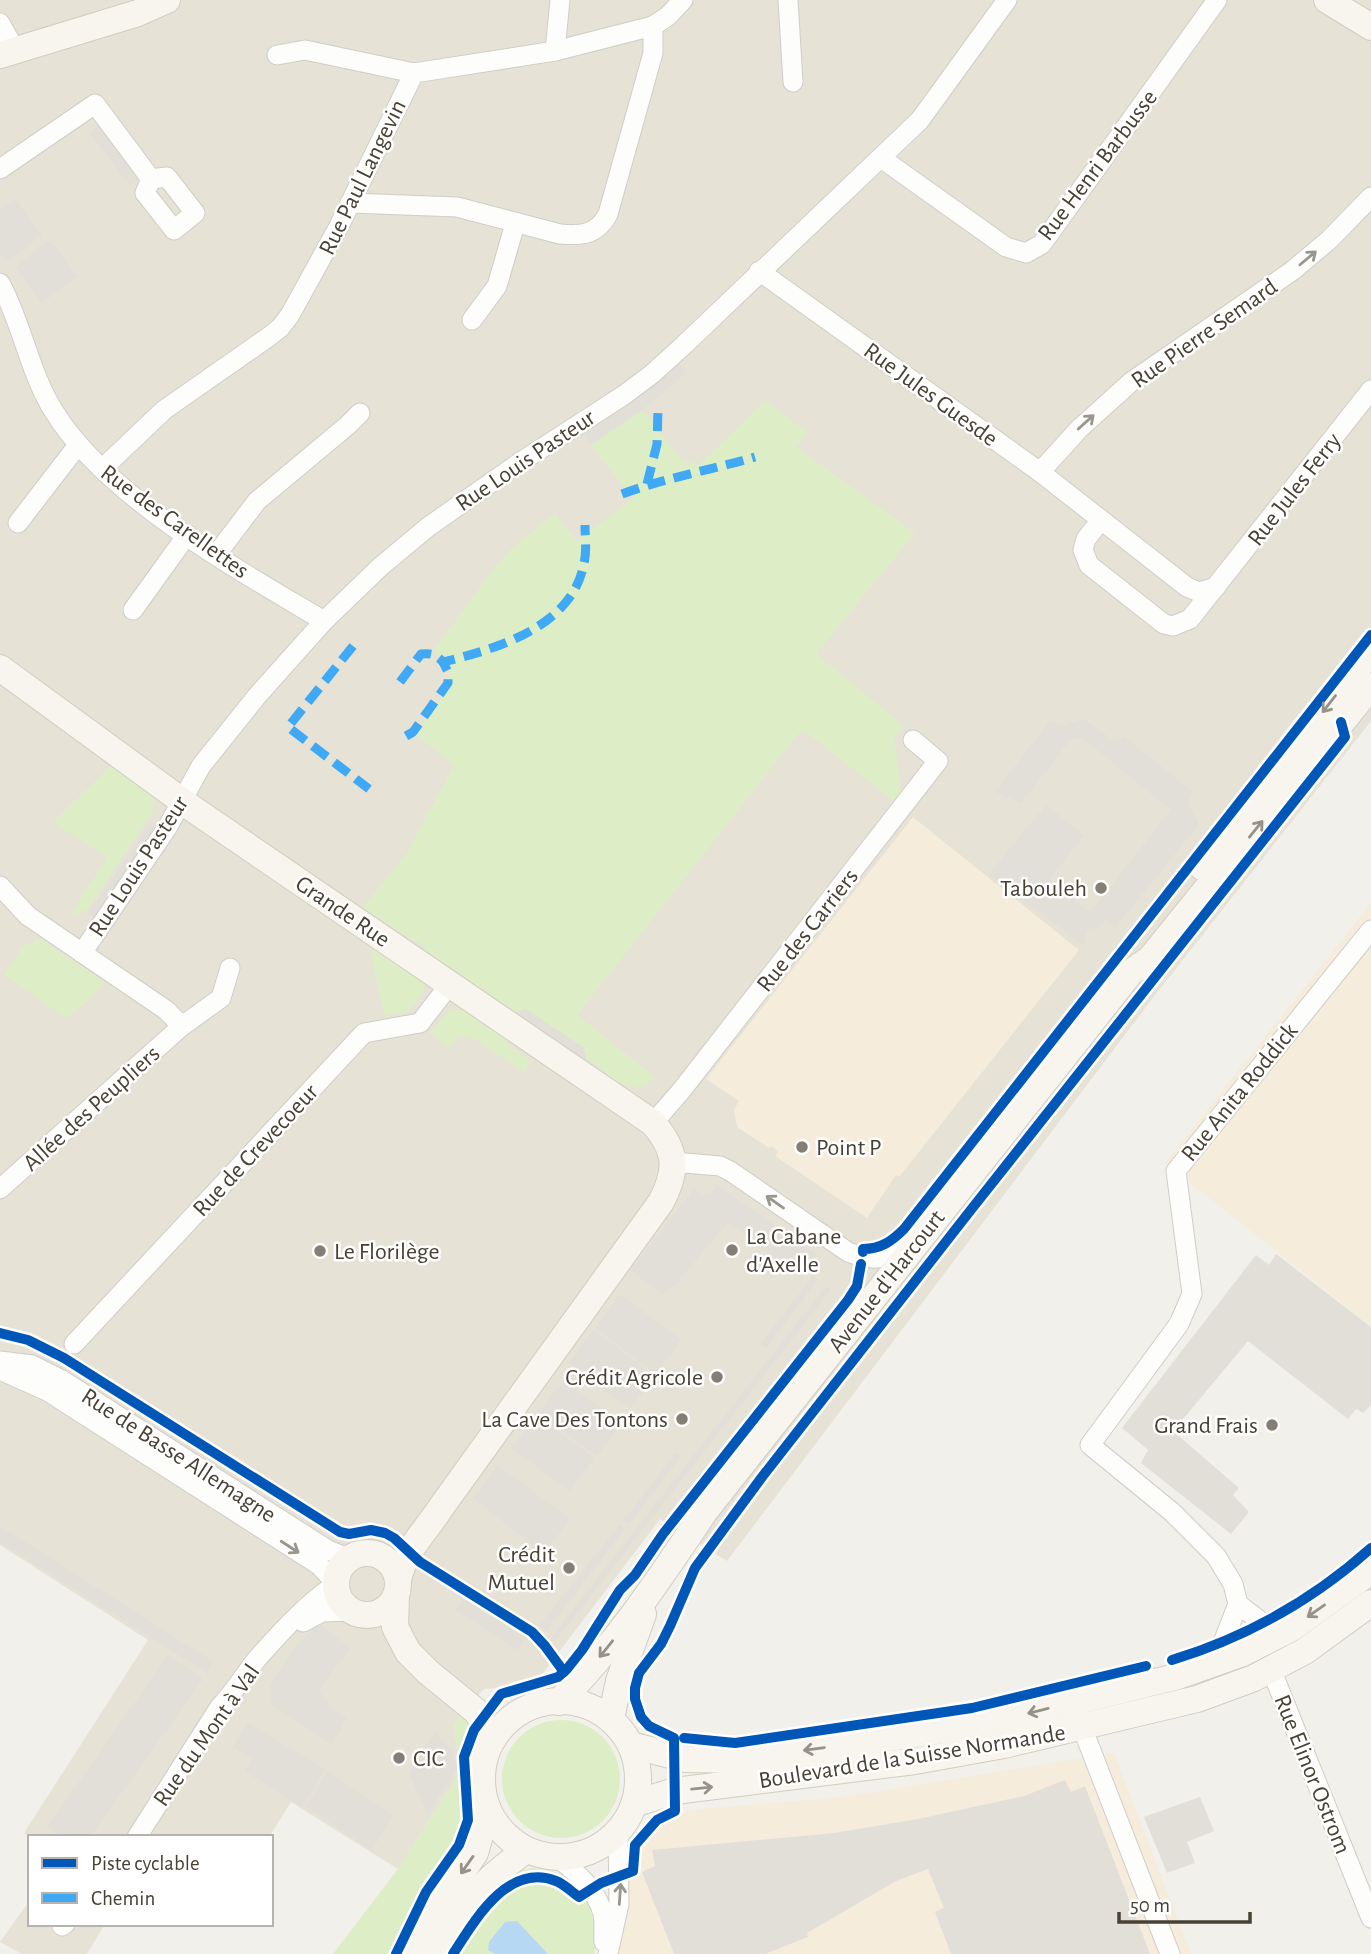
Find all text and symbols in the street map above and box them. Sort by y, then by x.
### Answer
street label: Rue Henri Barbusse [1034,86,1162,245]
street label: Rue Paul Langevin [315,96,411,259]
one-way arrow [1298,250,1316,266]
street label: Rue Pierre Semard [1127,275,1282,393]
street label: Rue Jules Guesde [859,338,1002,451]
street label: Rue Louis Pasteur [452,405,600,516]
one-way arrow [1077,414,1094,431]
street label: Rue Jules Ferry [1243,429,1346,551]
street label: Rue des Carellettes [96,460,253,583]
one-way arrow [1322,694,1337,713]
street label: Rue Louis Pasteur [85,792,193,941]
one-way arrow [1248,820,1263,838]
street label: Rue des Carriers [753,865,863,997]
street label: Grande Rue [291,872,394,952]
place label: Tabouleh [1000,877,1087,901]
marker: Tabouleh [1093,880,1109,896]
street label: Rue Anita Roddick [1177,1019,1303,1166]
street label: Allée des Peupliers [19,1041,165,1176]
street label: Rue de Crevecoeur [189,1080,323,1221]
place label: Point P [816,1136,882,1160]
marker: Point P [794,1139,810,1155]
one-way arrow [766,1195,785,1209]
street label: Avenue d'Harcourt [824,1206,950,1357]
place label: La Cabane d'Axelle [746,1225,841,1277]
place label: Le Florilège [334,1240,440,1264]
marker: La Cabane d'Axelle [724,1242,740,1258]
marker: Le Florilège [312,1243,328,1259]
place label: Crédit Agricole [565,1366,703,1390]
marker: Crédit Agricole [709,1369,725,1385]
street label: Rue de Basse Allemagne [77,1384,280,1528]
place label: La Cave Des Tontons [481,1408,668,1432]
marker: La Cave Des Tontons [674,1411,690,1427]
place label: Grand Frais [1154,1414,1258,1438]
marker: Grand Frais [1264,1417,1280,1433]
one-way arrow [280,1540,299,1554]
place label: Crédit Mutuel [487,1543,555,1595]
marker: Crédit Mutuel [561,1560,577,1576]
one-way arrow [1307,1604,1326,1619]
one-way arrow [599,1639,614,1657]
street label: Rue du Mont à Val [149,1660,265,1811]
street label: Rue Elinor Ostrom [1269,1691,1355,1857]
one-way arrow [1027,1705,1050,1718]
street label: Boulevard de la Suisse Normande [757,1721,1067,1793]
one-way arrow [803,1743,825,1756]
place label: CIC [413,1747,444,1771]
marker: CIC [391,1750,407,1766]
one-way arrow [691,1782,713,1795]
legend [28,1835,273,1926]
text: Piste cyclable [91,1853,200,1874]
one-way arrow [460,1855,474,1874]
scale bar [1119,1881,1250,1925]
one-way arrow [613,1882,626,1905]
text: Chemin [91,1888,155,1909]
text: 50 m [1130,1895,1170,1916]

